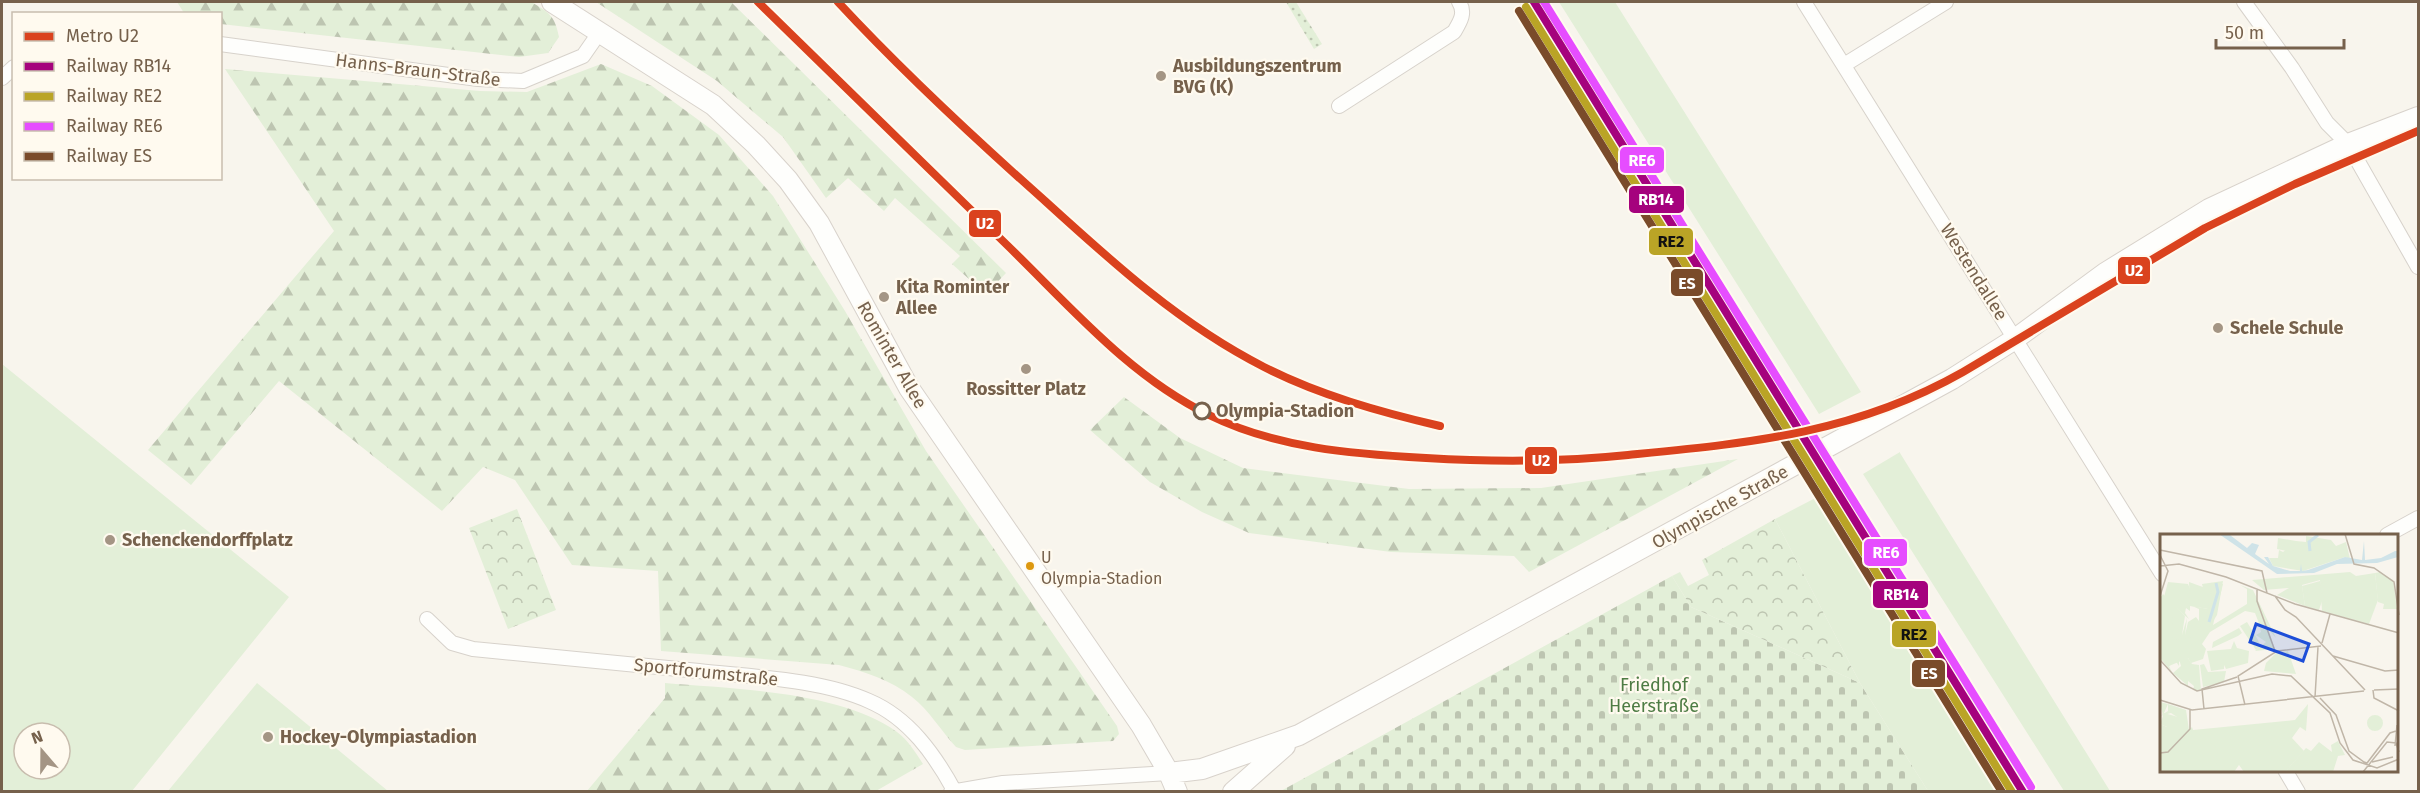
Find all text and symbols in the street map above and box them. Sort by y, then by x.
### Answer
legend [12,12,222,180]
scale bar [2216,12,2344,50]
text: 50 m [2225,22,2264,44]
text: Metro U2 [66,25,139,47]
street label: Hanns-Braun-Straße [334,49,502,91]
text: Railway RB14 [66,55,172,77]
place label: Ausbildungszentrum BVG (K) [1172,55,1342,98]
marker: Ausbildungszentrum BVG (K) [1154,69,1168,83]
text: Railway RE2 [66,85,162,107]
text: Railway RE6 [66,115,163,137]
text: Railway ES [66,145,152,167]
line badge: RE6 [1619,146,1665,174]
text: RE6 [1628,151,1656,170]
line badge: RB14 [1628,185,1685,214]
text: RB14 [1638,190,1674,209]
line badge: U2 [968,209,1002,238]
text: U2 [976,214,994,233]
street label: Westendallee [1936,220,2012,324]
line badge: RE2 [1648,227,1694,256]
text: RE2 [1658,232,1684,251]
line badge: U2 [2117,256,2151,285]
text: U2 [2125,261,2143,280]
line badge: ES [1670,268,1704,297]
text: ES [1678,274,1696,293]
place label: Kita Rominter Allee [895,276,1010,319]
marker: Kita Rominter Allee [877,290,891,304]
street label: Rominter Allee [852,297,932,413]
place label: Schele Schule [2230,317,2344,339]
marker: Schele Schule [2211,321,2225,335]
marker: Rossitter Platz [1019,362,1033,376]
place label: Rossitter Platz [966,378,1086,400]
place label: Olympia-Stadion [1216,400,1354,422]
marker: Olympia-Stadion [1193,402,1211,420]
line badge: U2 [1524,446,1558,475]
text: U2 [1532,451,1550,470]
street label: Olympische Straße [1648,460,1792,554]
place label: Schenckendorffplatz [122,529,293,551]
marker: Schenckendorffplatz [103,533,117,547]
inset map [2160,534,2399,772]
line badge: RE6 [1863,538,1908,567]
text: RE6 [1872,543,1900,562]
place label: U Olympia-Stadion [1041,548,1162,588]
marker: U Olympia-Stadion [1024,560,1036,572]
line badge: RB14 [1872,580,1929,609]
text: RB14 [1883,585,1919,604]
line badge: RE2 [1891,620,1937,648]
text: RE2 [1901,625,1927,644]
street label: Sportforumstraße [633,653,779,691]
line badge: ES [1911,659,1946,688]
text: ES [1920,664,1938,683]
park label: Friedhof Heerstraße [1609,674,1699,717]
north arrow [12,721,72,781]
place label: Hockey-Olympiastadion [280,726,477,748]
text: N [29,727,45,748]
marker: Hockey-Olympiastadion [261,730,275,744]

